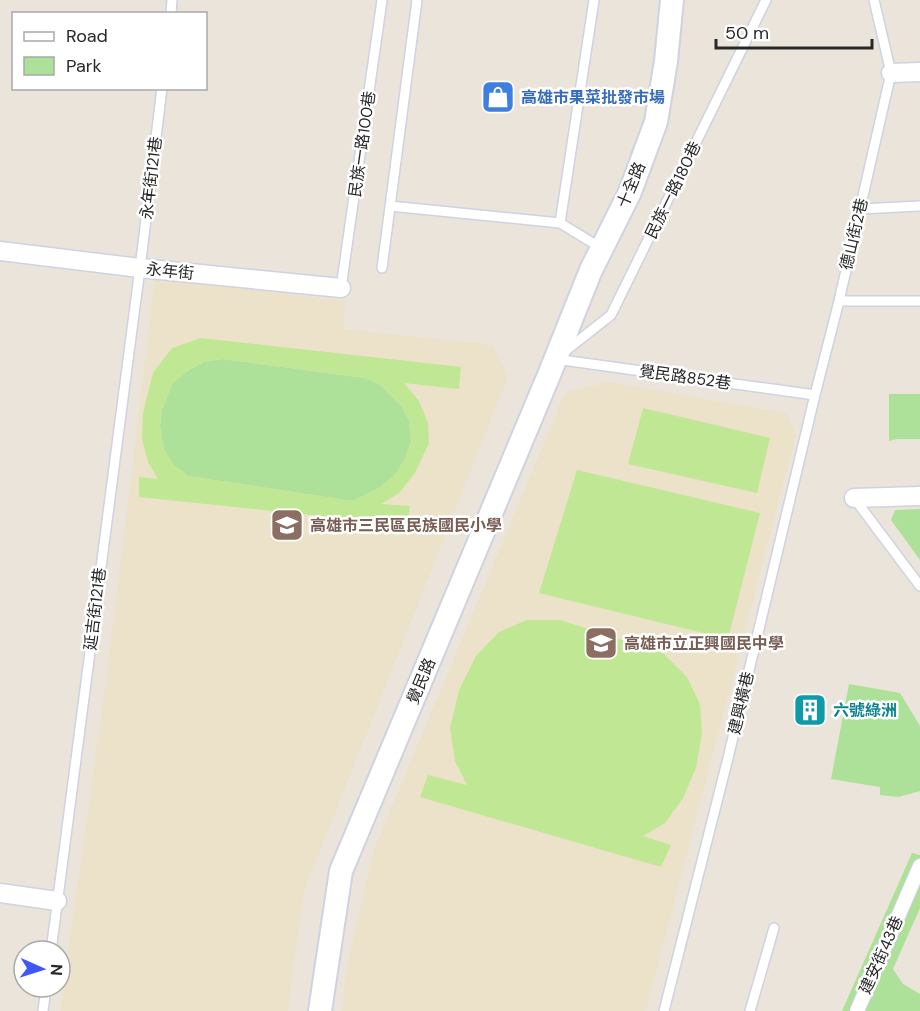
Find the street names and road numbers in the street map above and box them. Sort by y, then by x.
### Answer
street label: 民族一路100巷 [344,90,380,198]
street label: 永年街121巷 [136,135,166,221]
street label: 民族一路180巷 [640,138,706,242]
street label: 十全路 [612,159,650,211]
street label: 德山街2巷 [836,196,872,272]
street label: 永年街 [145,258,195,284]
street label: 覺民路852巷 [638,360,732,394]
street label: 延吉街121巷 [80,566,110,652]
street label: 覺民路 [402,655,440,707]
street label: 建興橫巷 [724,669,758,737]
street label: 建安街43巷 [854,913,908,997]

